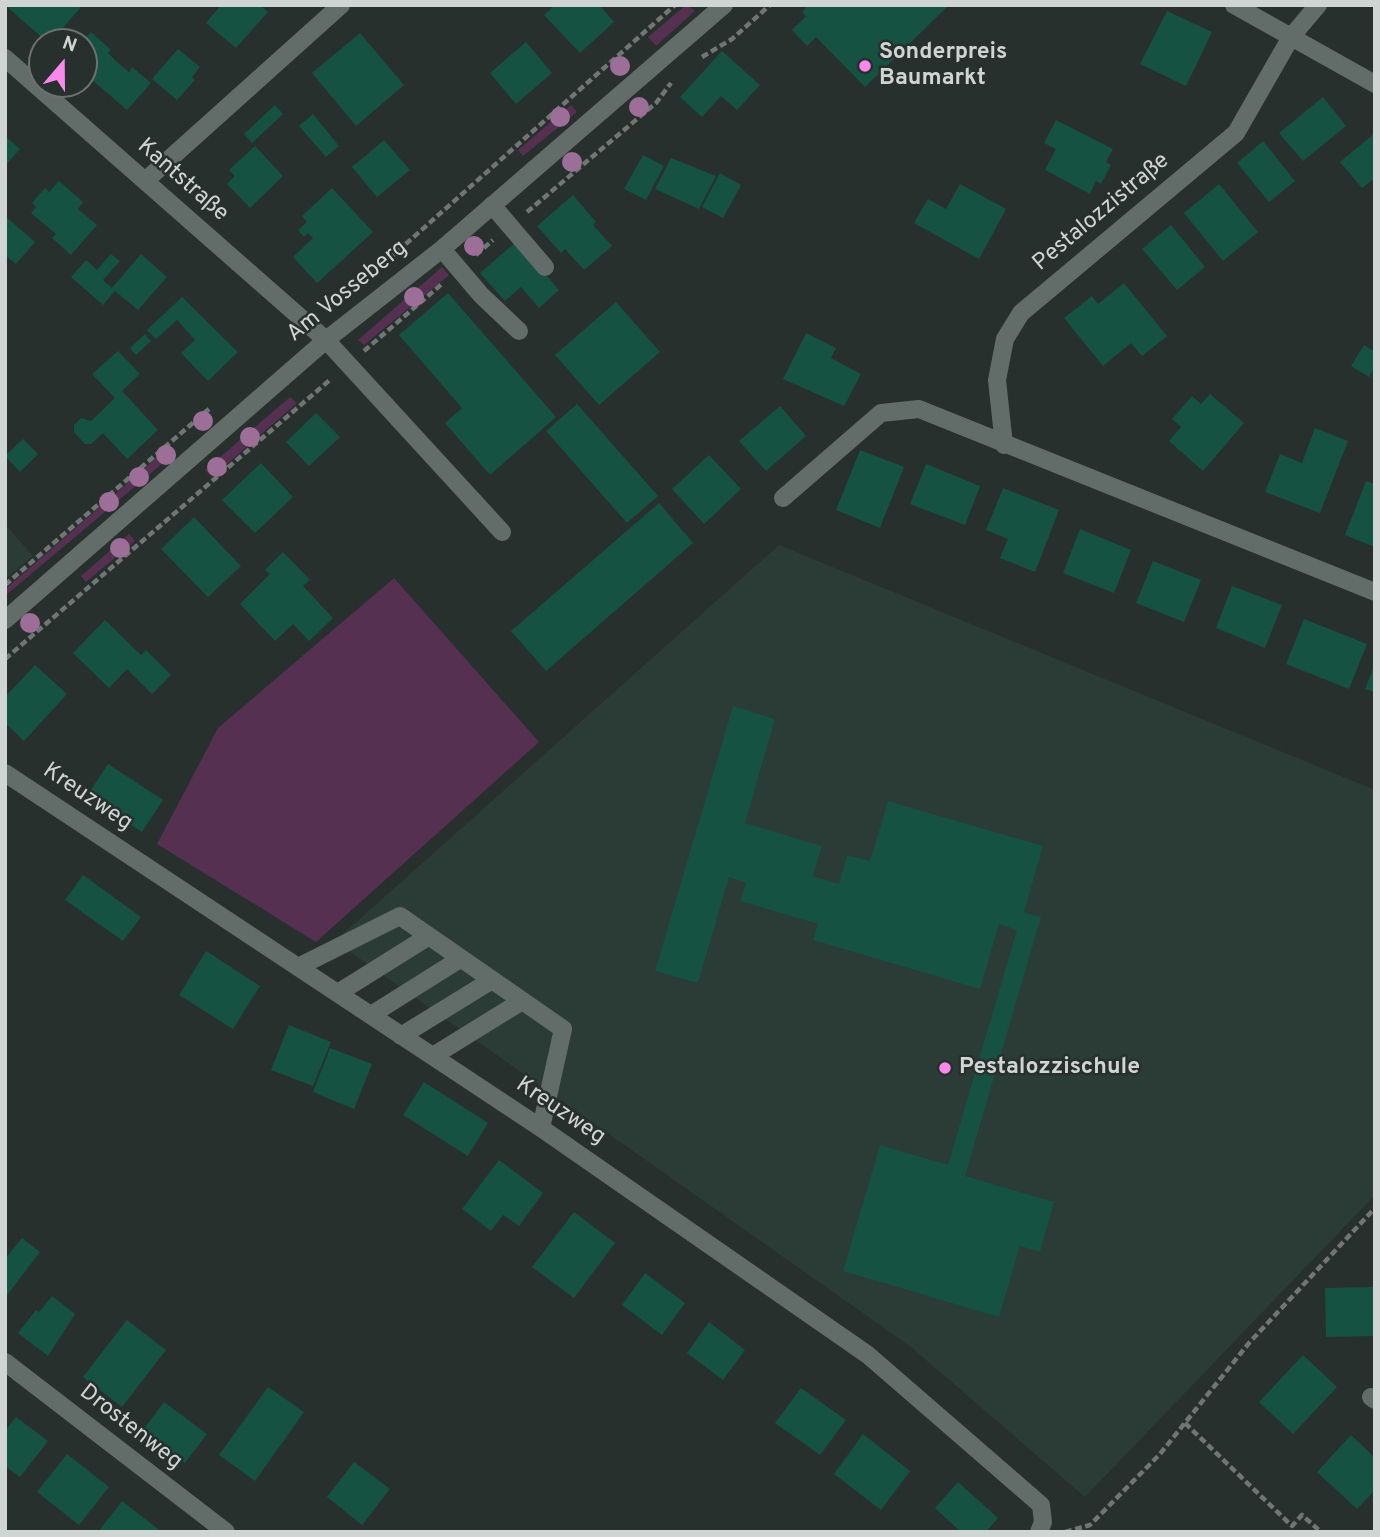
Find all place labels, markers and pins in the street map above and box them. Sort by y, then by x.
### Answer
place label: Sonderpreis Baumarkt [879,39,1007,93]
marker: Sonderpreis Baumarkt [857,58,873,74]
place label: Pestalozzischule [959,1054,1140,1082]
marker: Pestalozzischule [937,1060,953,1076]

